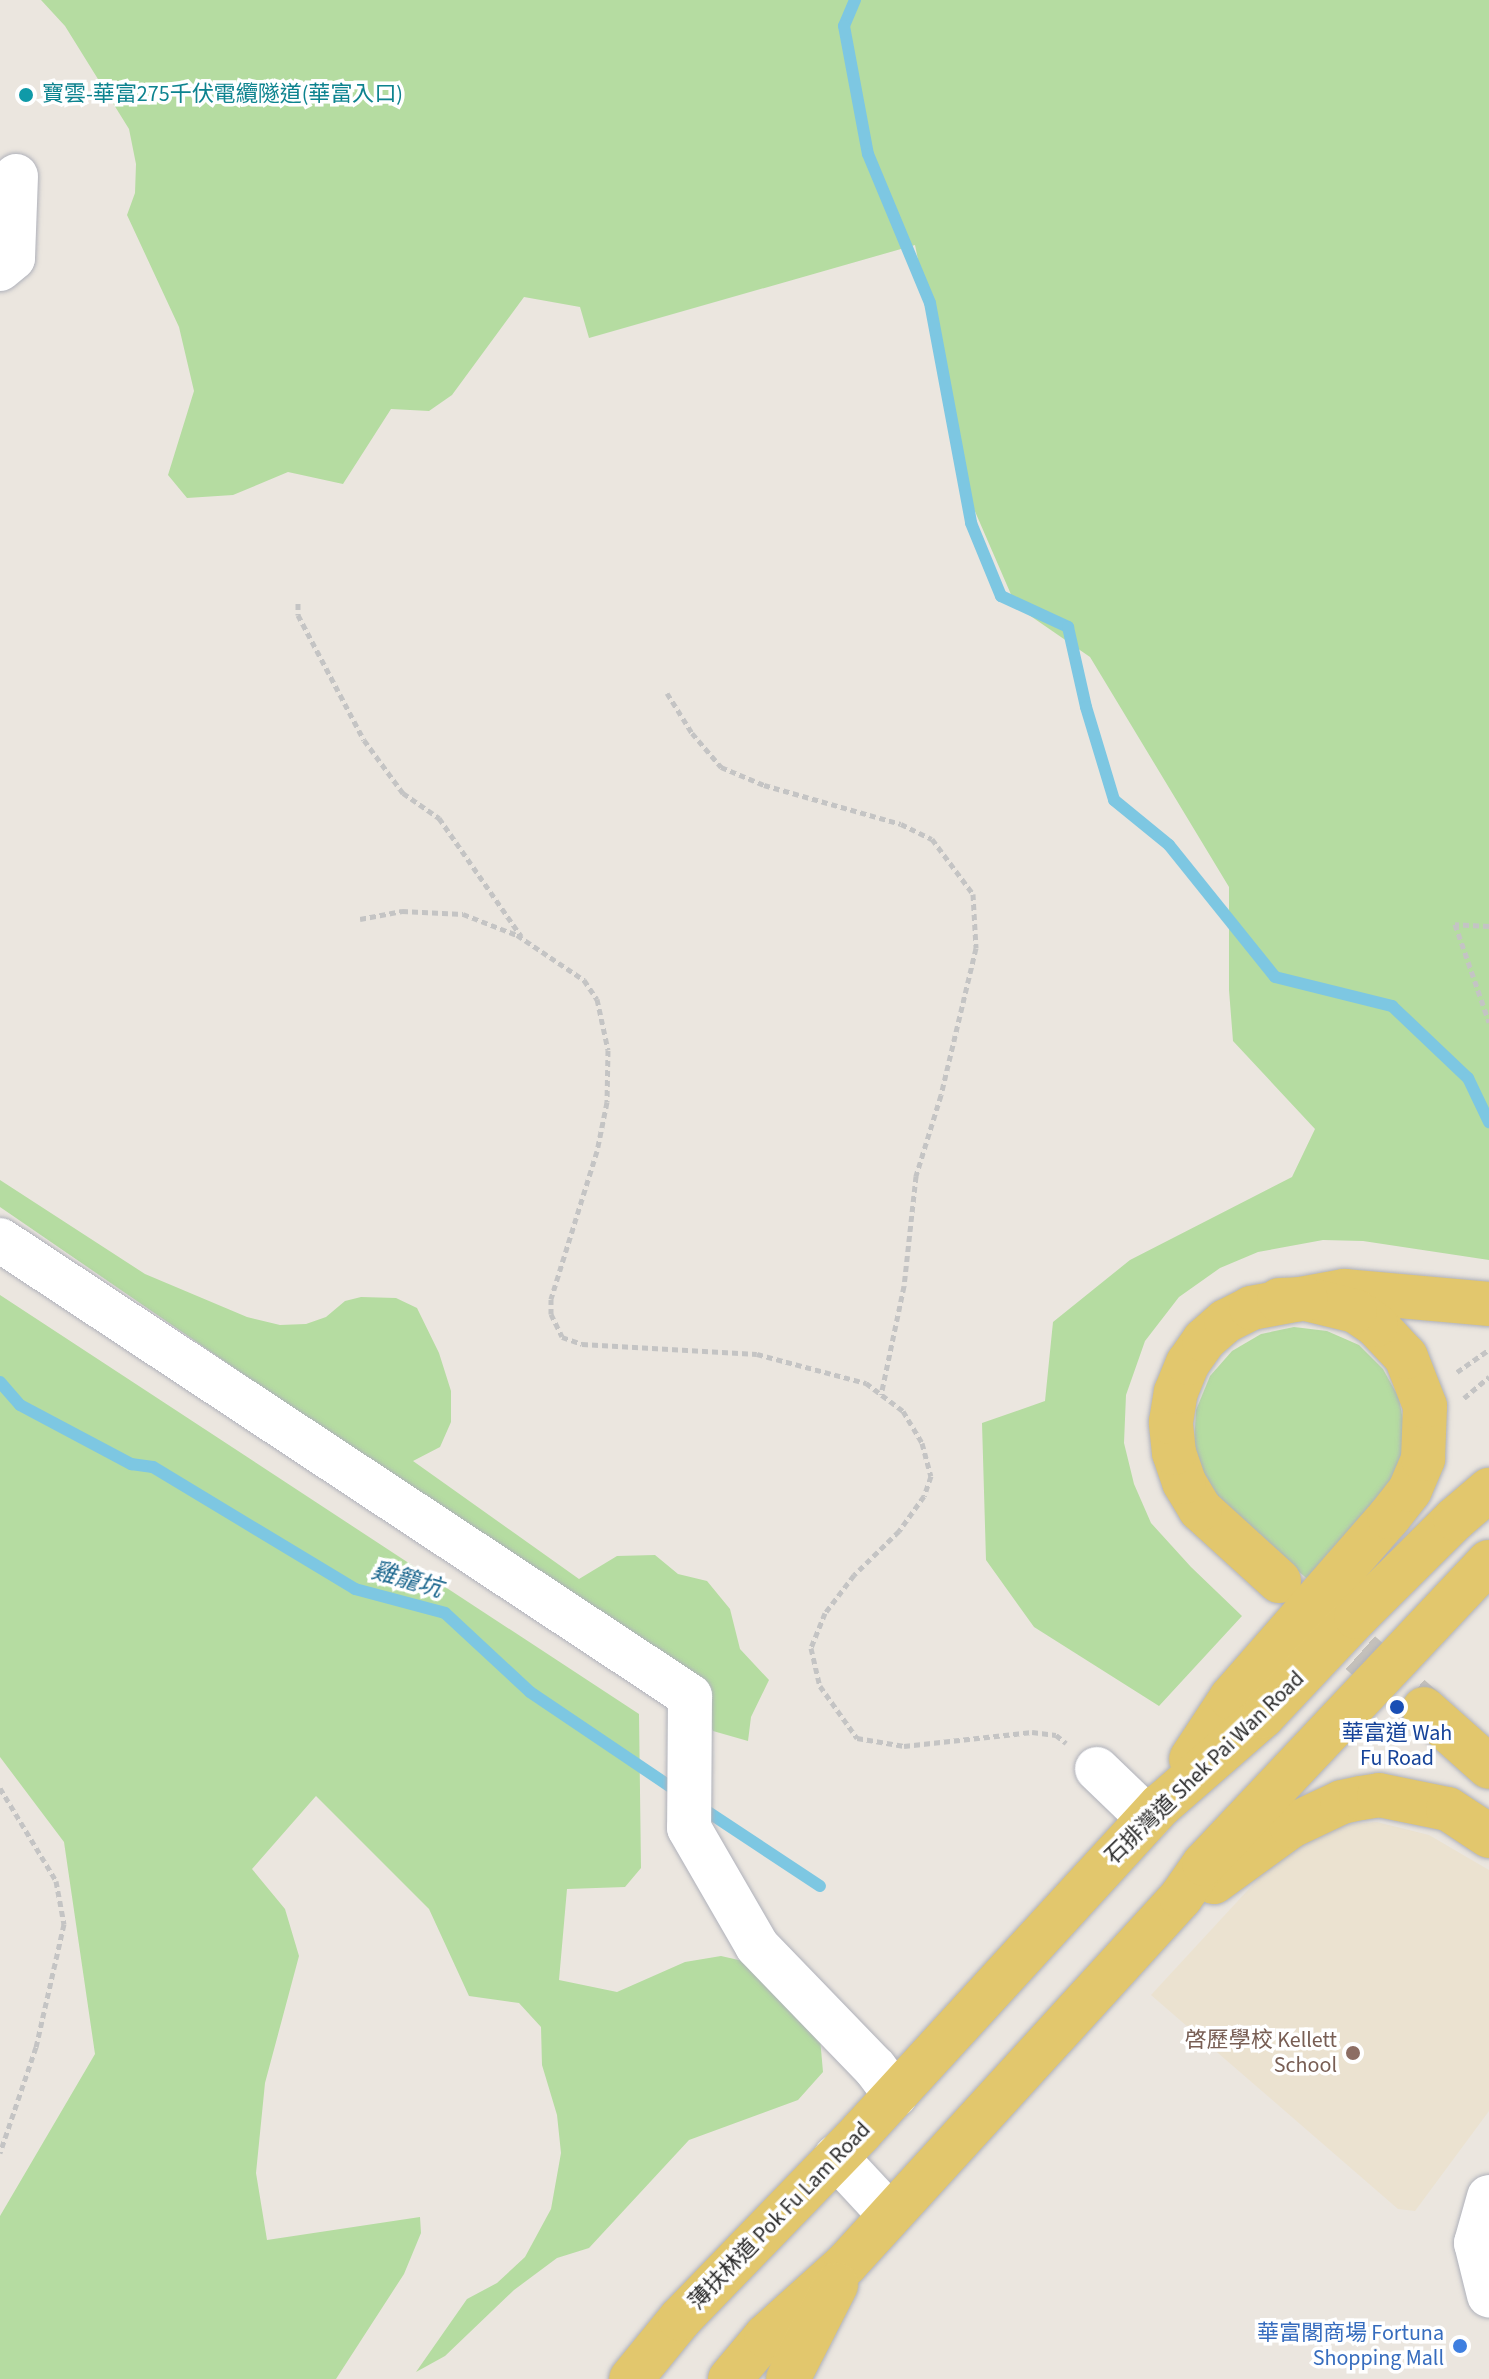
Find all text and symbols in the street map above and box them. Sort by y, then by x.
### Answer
place label: 寶雲-華富275千伏電纜隧道(華富入口) [42,82,403,108]
marker: 寶雲-華富275千伏電纜隧道(華富入口) [17,86,35,104]
water label: 雞籠坑 [368,1556,446,1604]
street label: 石排灣道 Shek Pai Wan Road [1100,1666,1310,1870]
marker: 華富道 Wah Fu Road [1388,1698,1406,1716]
place label: 華富道 Wah Fu Road [1342,1720,1452,1772]
place label: 啓歷學校 Kellett School [1185,2027,1337,2078]
marker: 啓歷學校 Kellett School [1344,2044,1362,2062]
street label: 薄扶林道 Pok Fu Lam Road [684,2117,876,2315]
place label: 華富閣商場 Fortuna Shopping Mall [1257,2320,1444,2372]
marker: 華富閣商場 Fortuna Shopping Mall [1451,2337,1469,2355]

